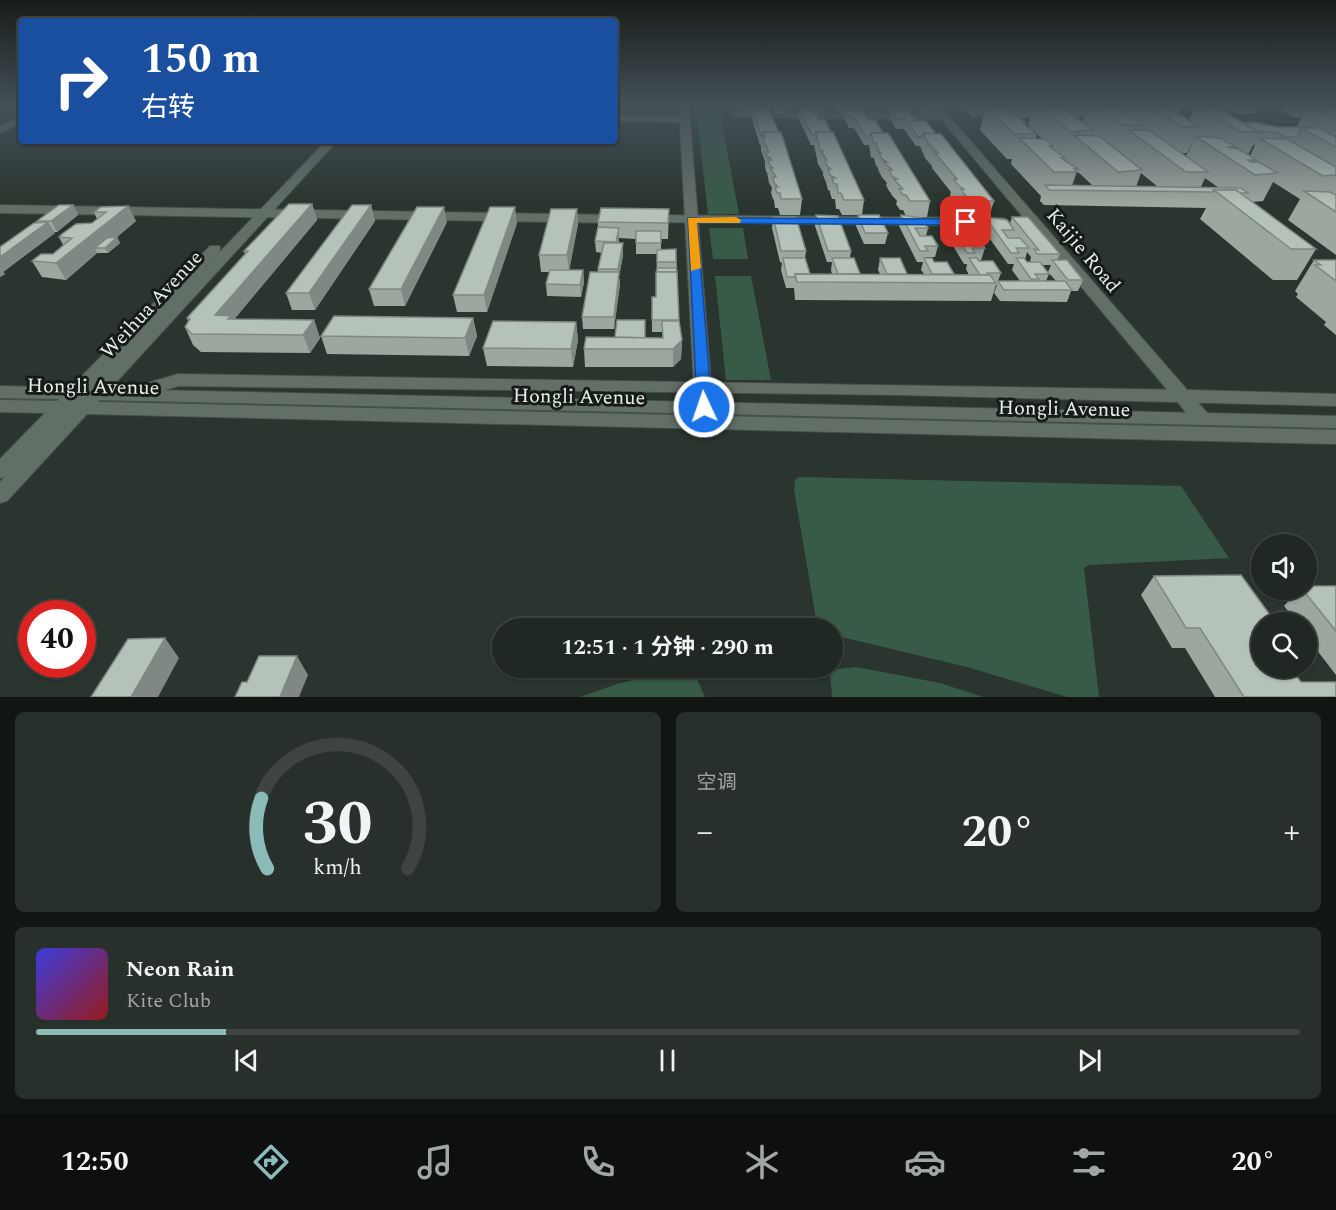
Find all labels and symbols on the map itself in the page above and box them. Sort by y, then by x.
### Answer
pin [940,196,991,247]
street label: Kaijie Road [1039,202,1128,299]
street label: Weihua Avenue [93,244,210,366]
street label: Hongli Avenue [27,371,159,403]
position arrow [672,375,736,439]
street label: Hongli Avenue [513,381,645,413]
street label: Hongli Avenue [998,393,1130,425]
speed limit sign: 40 [18,600,96,678]

